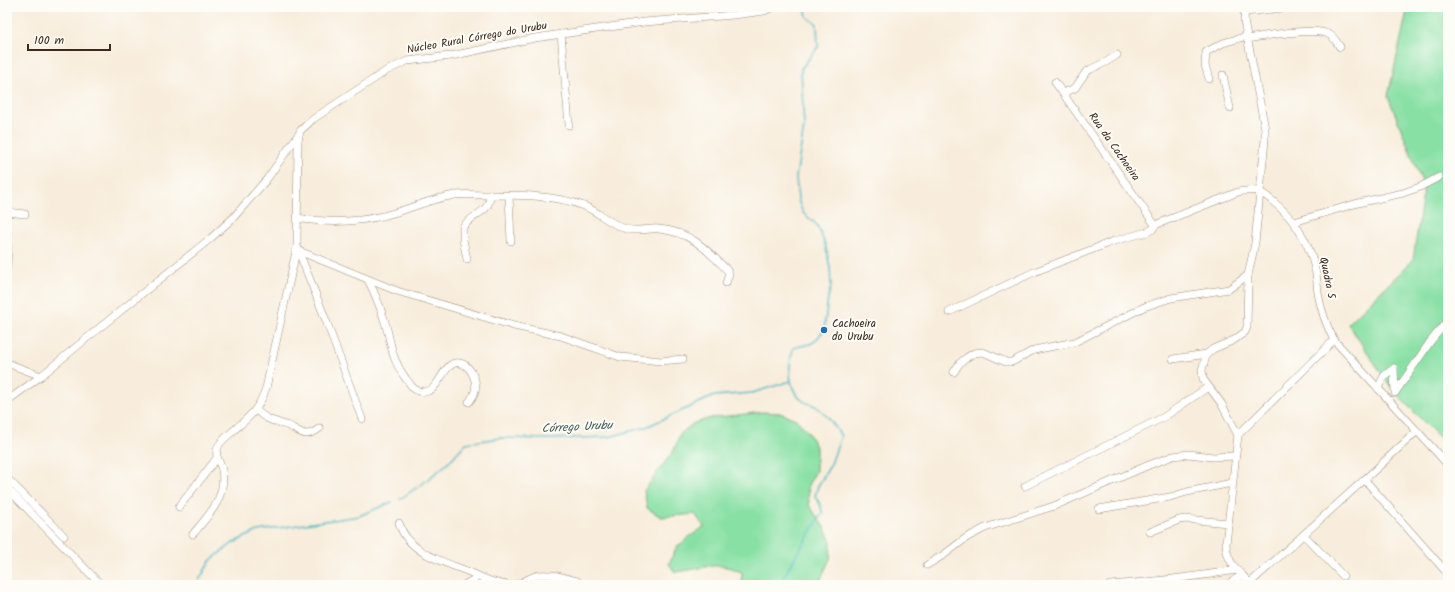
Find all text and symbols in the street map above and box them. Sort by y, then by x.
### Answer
street label: Núcleo Rural Córrego do Urubu [405,17,549,59]
scale bar [28,26,110,52]
text: 100 m [34,31,65,50]
street label: Rua da Cachoeira [1084,109,1144,185]
street label: Quadra 5 [1314,256,1340,302]
place label: Cachoeira do Urubu [832,315,876,346]
marker: Cachoeira do Urubu [819,325,829,335]
water label: Córrego Urubu [541,416,614,438]

